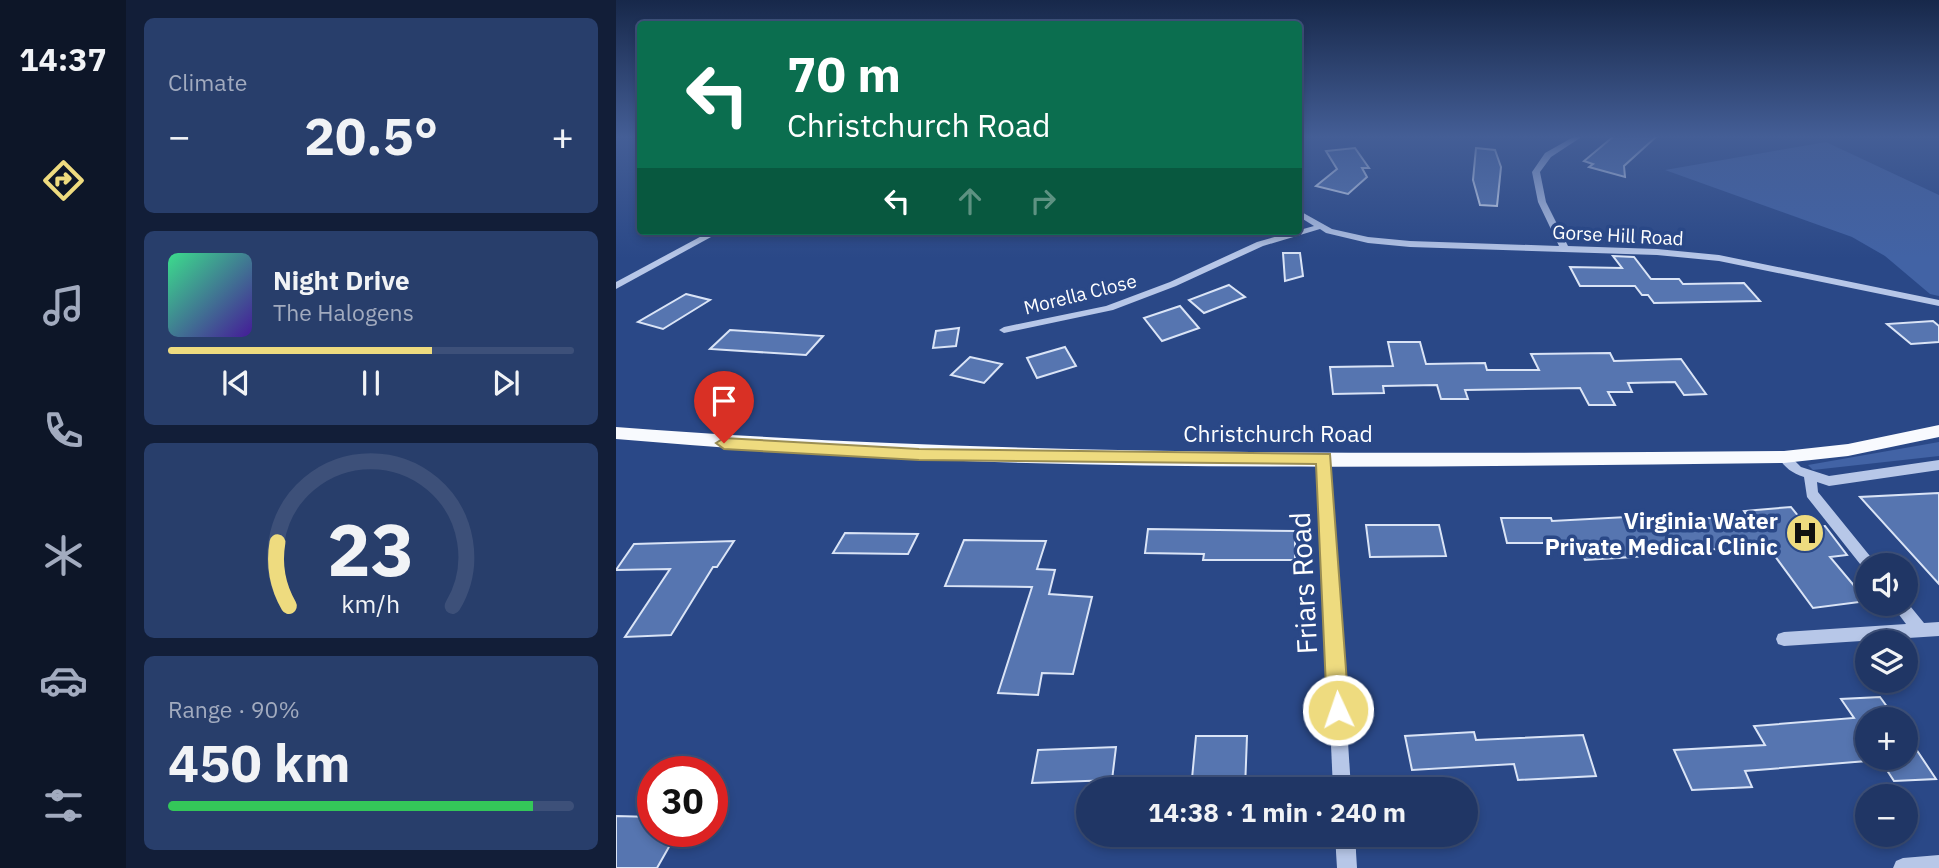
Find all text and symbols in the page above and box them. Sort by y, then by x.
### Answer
text: 14:37 [19,38,107,80]
text: 70 m [787,42,901,105]
icon: left [672,49,763,140]
text: Climate [168,67,247,97]
text: 20.5° [304,102,438,169]
text: Christchurch Road [787,104,1051,146]
text: − [168,111,191,160]
text: + [551,111,574,160]
icon: directions [39,156,88,205]
icon: left [878,182,916,220]
icon: ahead [951,182,989,220]
icon: right [1024,182,1062,220]
street label: Gorse Hill Road [1552,220,1684,250]
text: Night Drive [273,263,410,297]
street label: Morella Close [1021,268,1139,320]
icon: music [39,281,88,330]
text: The Halogens [273,297,414,327]
icon: previous [217,364,255,402]
icon: pause [352,364,390,402]
icon: next [487,364,525,402]
pin [694,371,754,443]
icon: arrive [705,382,743,420]
icon: phone [39,406,88,455]
street label: Christchurch Road [1183,418,1373,448]
text: 23 [327,502,415,597]
place label: Virginia Water Private Medical Clinic [1545,505,1778,561]
street label: Friars Road [1281,511,1325,655]
hospital icon: Virginia Water Private Medical Clinic [1784,512,1826,554]
icon: climate [39,531,88,580]
map controls [1855,553,1918,847]
button: sound [1855,553,1918,616]
text: km/h [342,587,400,620]
button: layers [1855,630,1918,693]
icon: car [39,656,88,705]
position arrow [1301,673,1375,747]
text: Range · 90% [168,694,300,724]
button: + [1855,707,1918,770]
text: 450 km [168,729,350,796]
speed limit sign: 30 [637,756,728,847]
icon: filters [39,781,88,830]
button: − [1855,784,1918,847]
text: 14:38 · 1 min · 240 m [1148,795,1406,829]

